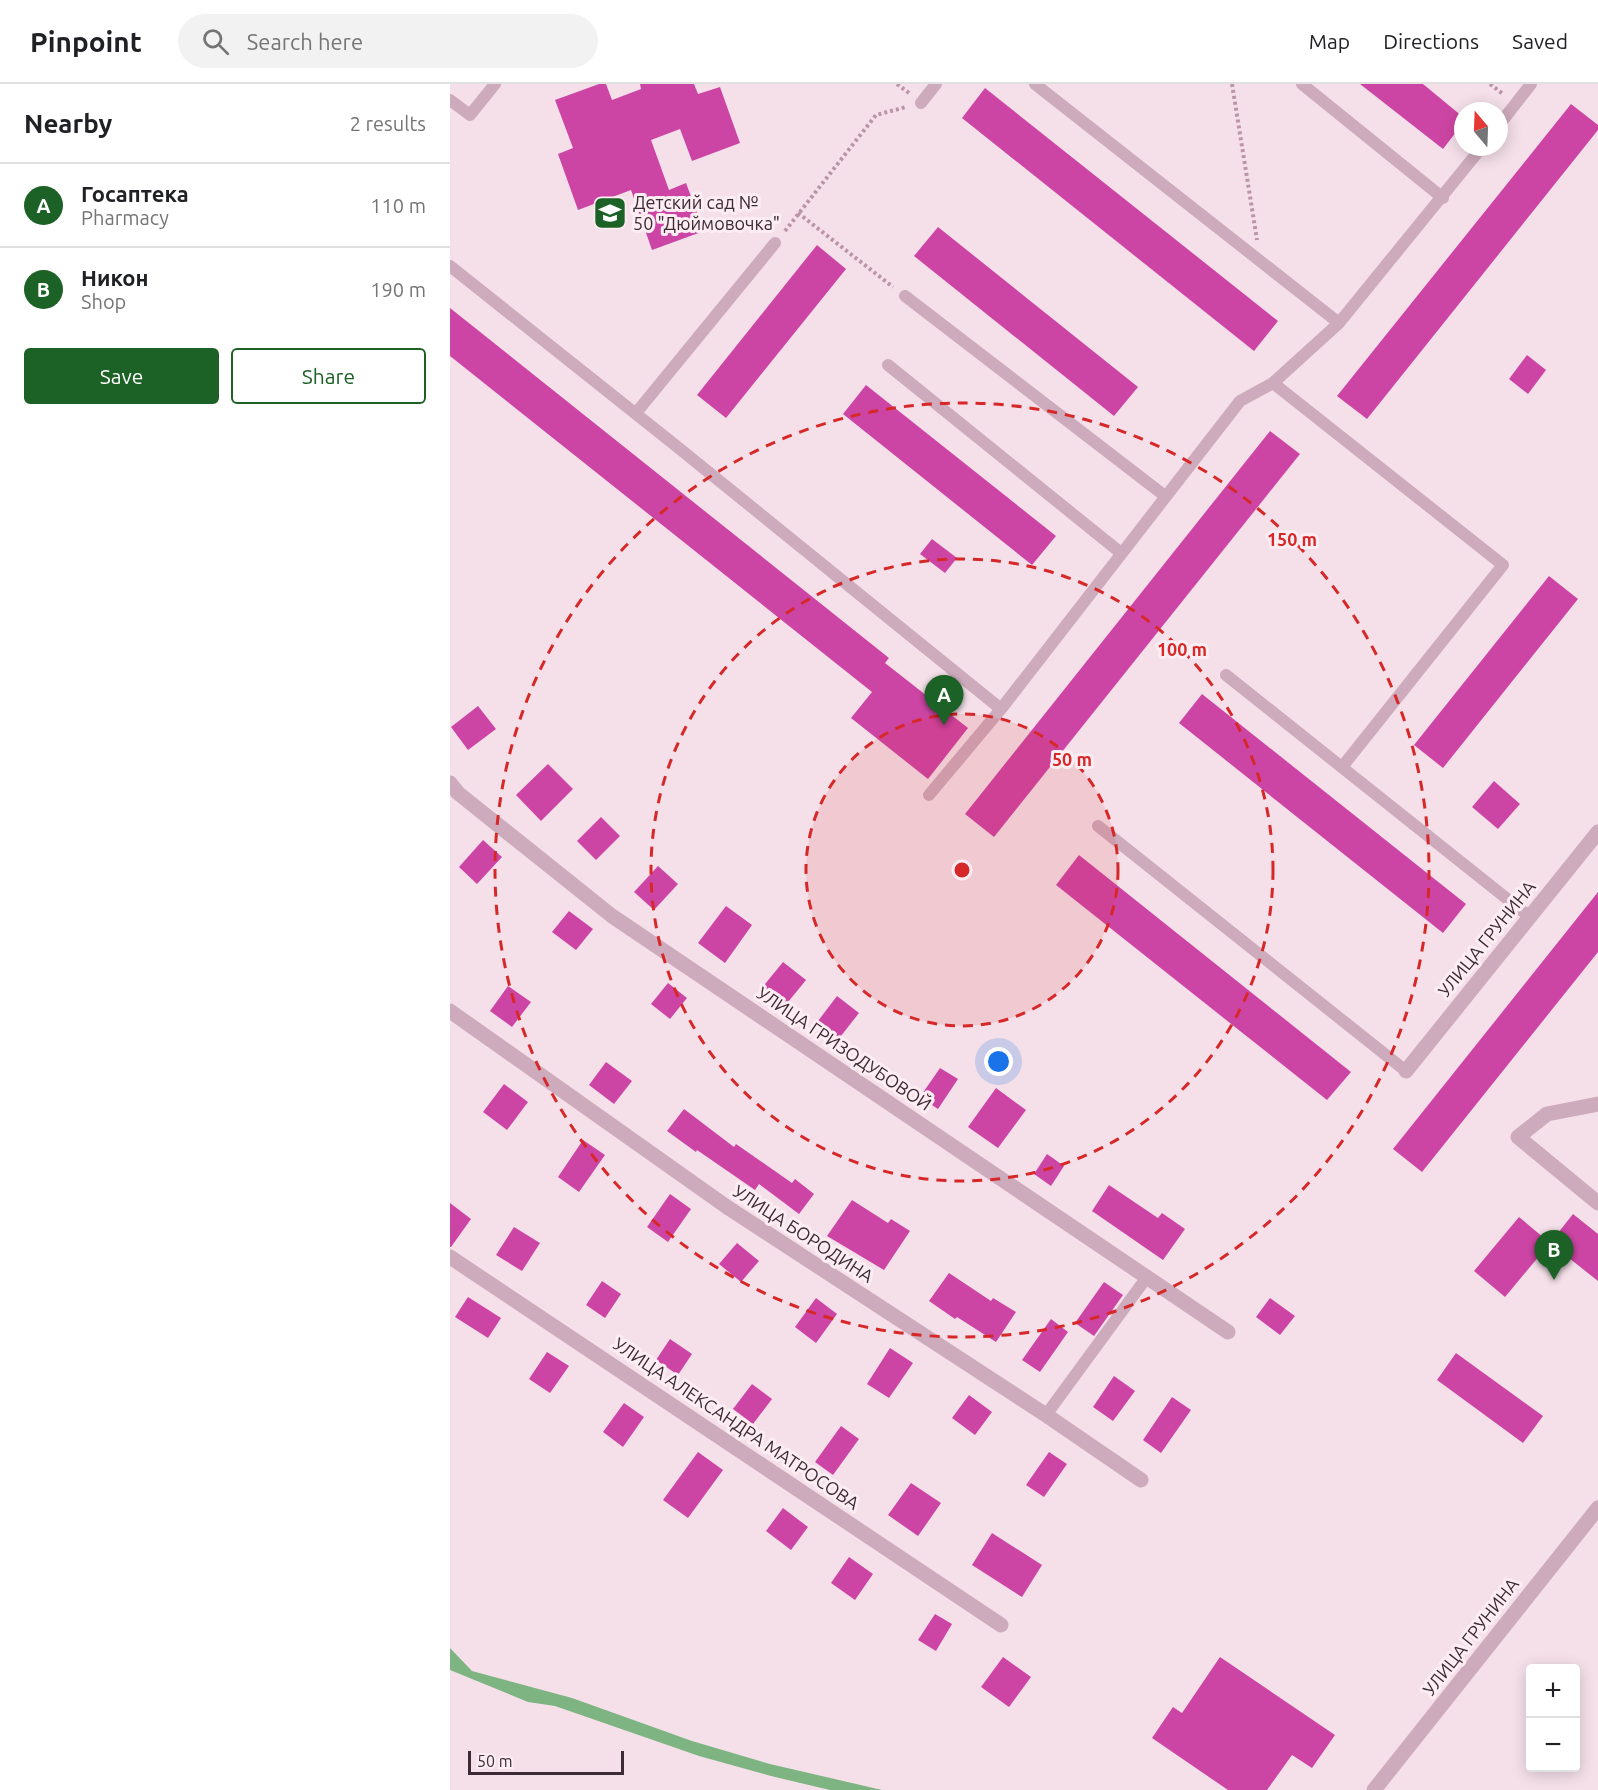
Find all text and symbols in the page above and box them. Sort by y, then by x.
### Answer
search box [178,14,598,68]
icon: search [199,25,232,58]
text: Pinpoint [30,26,142,57]
text: Search here [247,29,363,54]
text: Map [1309,29,1350,53]
text: Directions [1383,29,1479,53]
text: Saved [1512,29,1568,53]
north arrow [1454,102,1508,156]
text: Nearby [24,109,112,138]
text: 2 results [350,112,426,135]
text: Госаптека [81,181,189,206]
place label: Детский сад № 50 "Дюймовочка" [633,192,780,233]
text: A [36,194,51,217]
text: 110 m [370,194,426,217]
school or university icon: Детский сад № 50 "Дюймовочка" [592,195,628,231]
text: Pharmacy [81,206,169,229]
text: Никон [81,265,148,290]
text: B [37,278,50,301]
text: 190 m [370,278,426,301]
text: Shop [81,290,126,313]
button: Save [24,348,219,404]
button: Share [231,348,426,404]
text: 150 m [1267,529,1317,549]
text: 100 m [1157,639,1207,659]
pin: A [924,676,964,725]
text: 50 m [1052,749,1092,769]
centre of rings [952,860,972,880]
street label: УЛИЦА ГРУНИНА [1433,876,1539,1000]
street label: УЛИЦА ГРИЗОДУБОВОЙ [754,982,936,1114]
your location [984,1047,1013,1076]
street label: УЛИЦА БОРОДИНА [730,1180,877,1286]
pin: B [1534,1230,1574,1280]
street label: УЛИЦА АЛЕКСАНДРА МАТРОСОВА [610,1333,863,1513]
street label: УЛИЦА ГРУНИНА [1418,1574,1522,1699]
map controls [1526,1664,1580,1772]
button: + [1526,1664,1580,1718]
button: − [1526,1718,1580,1772]
scale bar [468,1748,624,1776]
text: 50 m [477,1752,513,1770]

